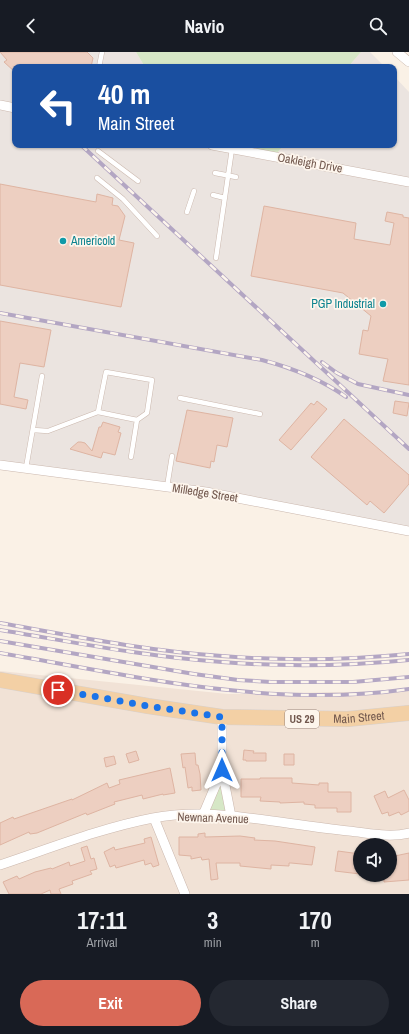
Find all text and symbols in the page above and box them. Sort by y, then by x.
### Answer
text: Navio [184,14,225,39]
icon: back [20,15,42,37]
icon: search [367,15,389,37]
text: 40 m [98,75,150,113]
icon: left [32,80,84,132]
text: Main Street [98,111,174,136]
street label: Oakleigh Drive [276,149,344,177]
place label: Americold [70,233,115,249]
marker: Americold [58,236,68,246]
place label: PGP Industrial [311,296,375,312]
marker: PGP Industrial [378,299,388,309]
street label: Milledge Street [171,480,239,506]
pin [41,673,75,707]
icon: arrive [47,679,69,701]
street label: Main Street [333,707,385,727]
road number: US 29 [285,710,319,728]
position arrow [201,749,243,791]
street label: Newnan Avenue [177,809,249,827]
map controls [353,838,397,882]
button: sound [353,838,397,882]
text: 17:11 [77,904,127,936]
text: 3 [207,904,218,936]
text: 170 [299,904,332,936]
text: Arrival [87,934,117,951]
text: min [204,934,222,951]
text: m [311,934,320,951]
button: Exit [20,980,201,1026]
button: Share [209,980,389,1026]

